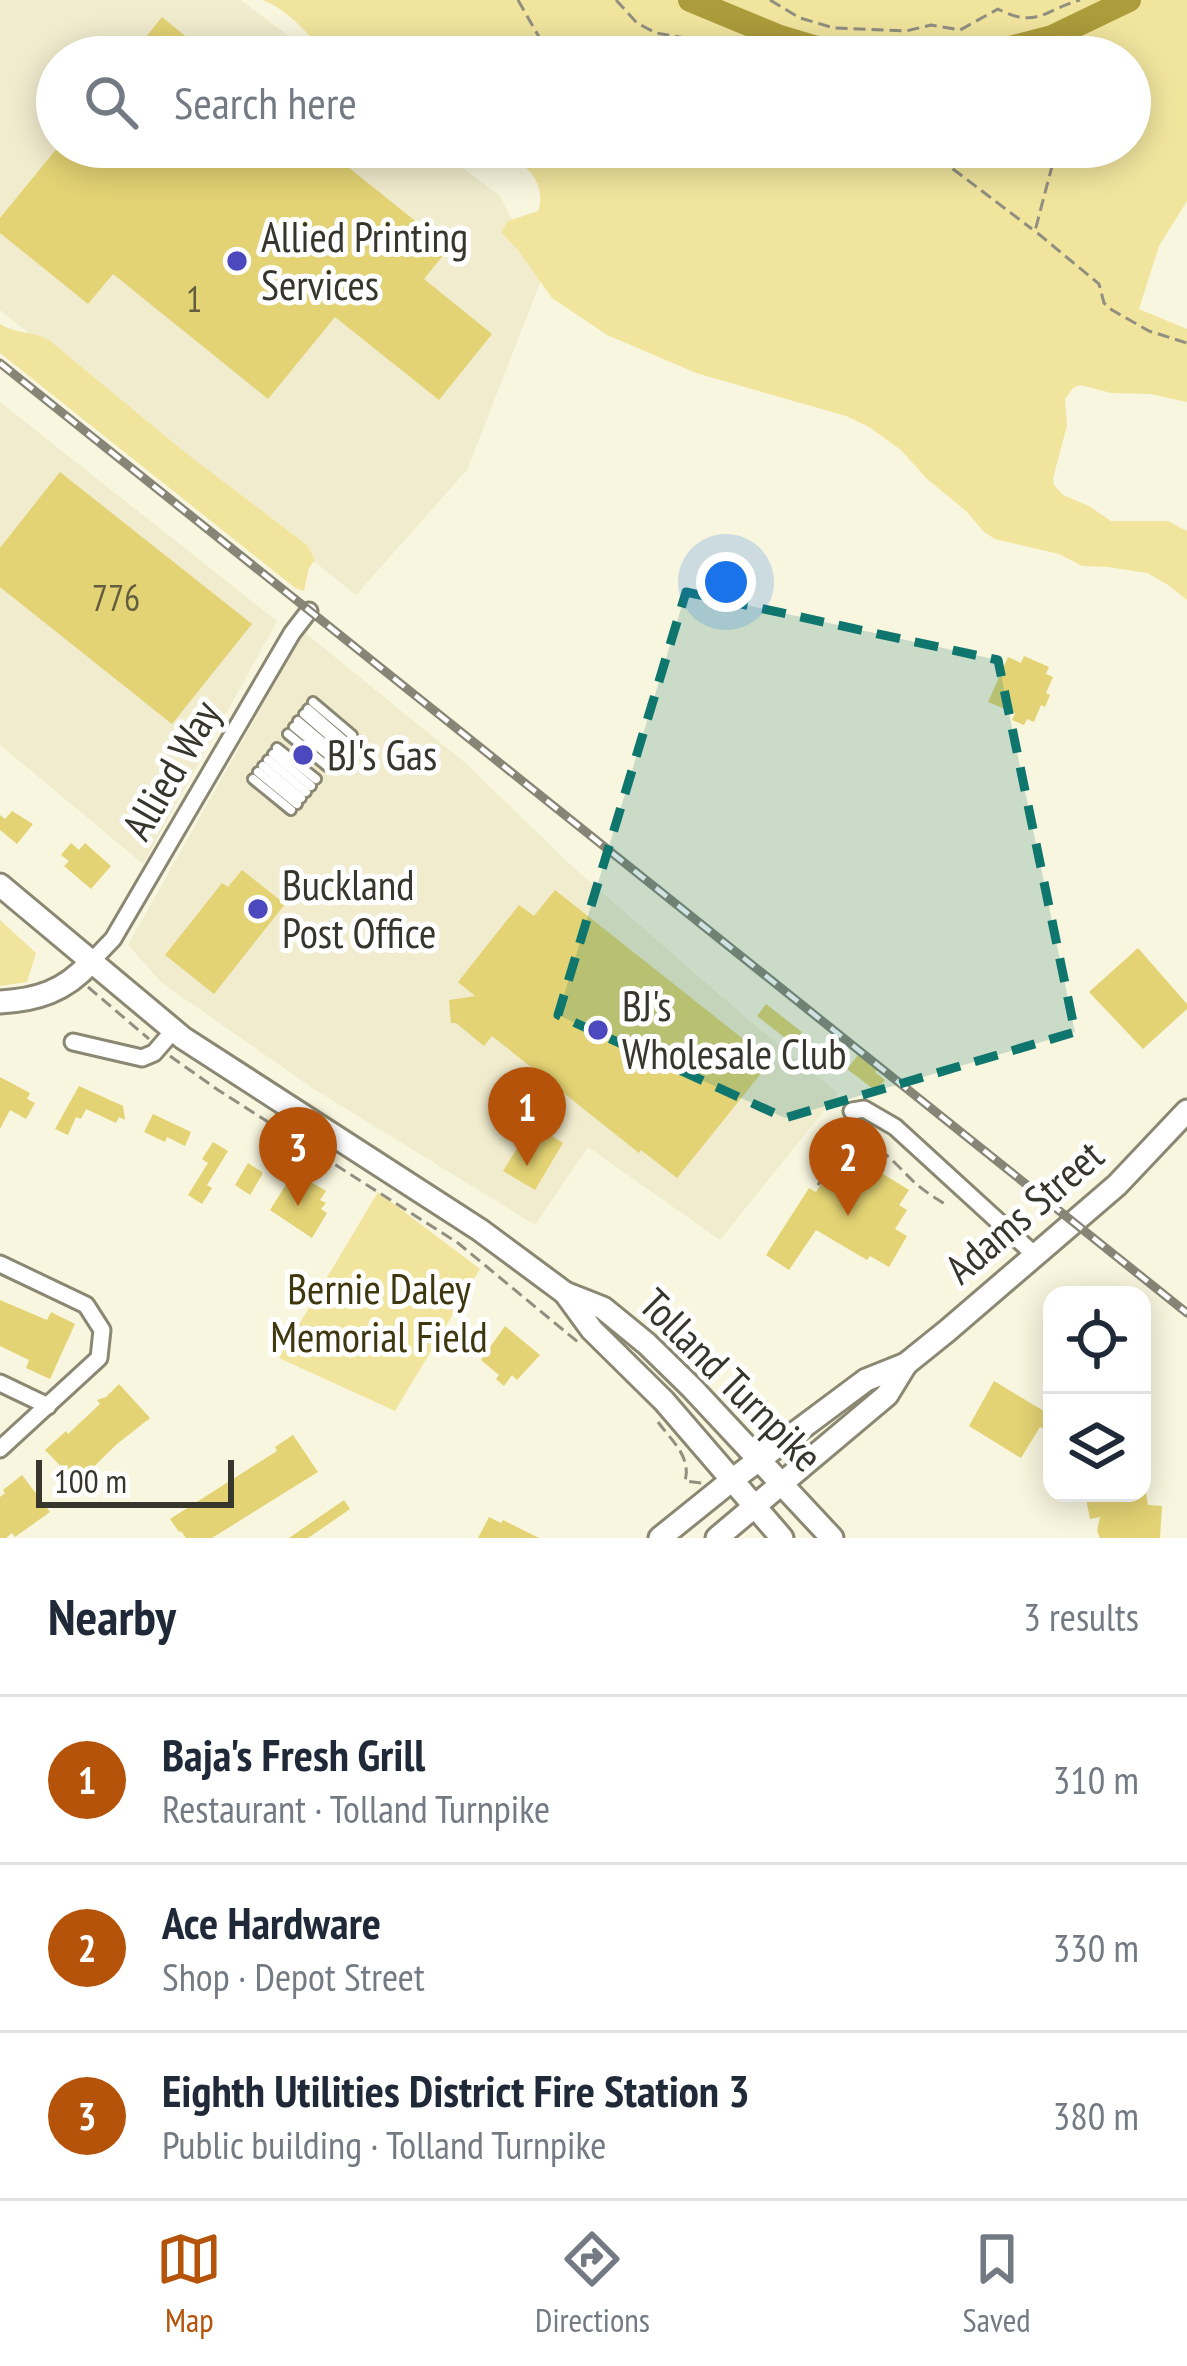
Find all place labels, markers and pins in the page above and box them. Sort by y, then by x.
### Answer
place label: Allied Printing Services [261,209,468,312]
marker: Allied Printing Services [224,248,250,274]
place label: BJ's Gas [327,727,437,782]
marker: BJ's Gas [290,742,316,768]
place label: Buckland Post Office [282,857,436,960]
marker: Buckland Post Office [245,896,271,922]
place label: BJ's Wholesale Club [622,978,847,1081]
marker: BJ's Wholesale Club [585,1017,611,1043]
pin: 1 [488,1067,566,1166]
pin: 3 [259,1107,337,1206]
pin: 2 [809,1117,887,1216]

